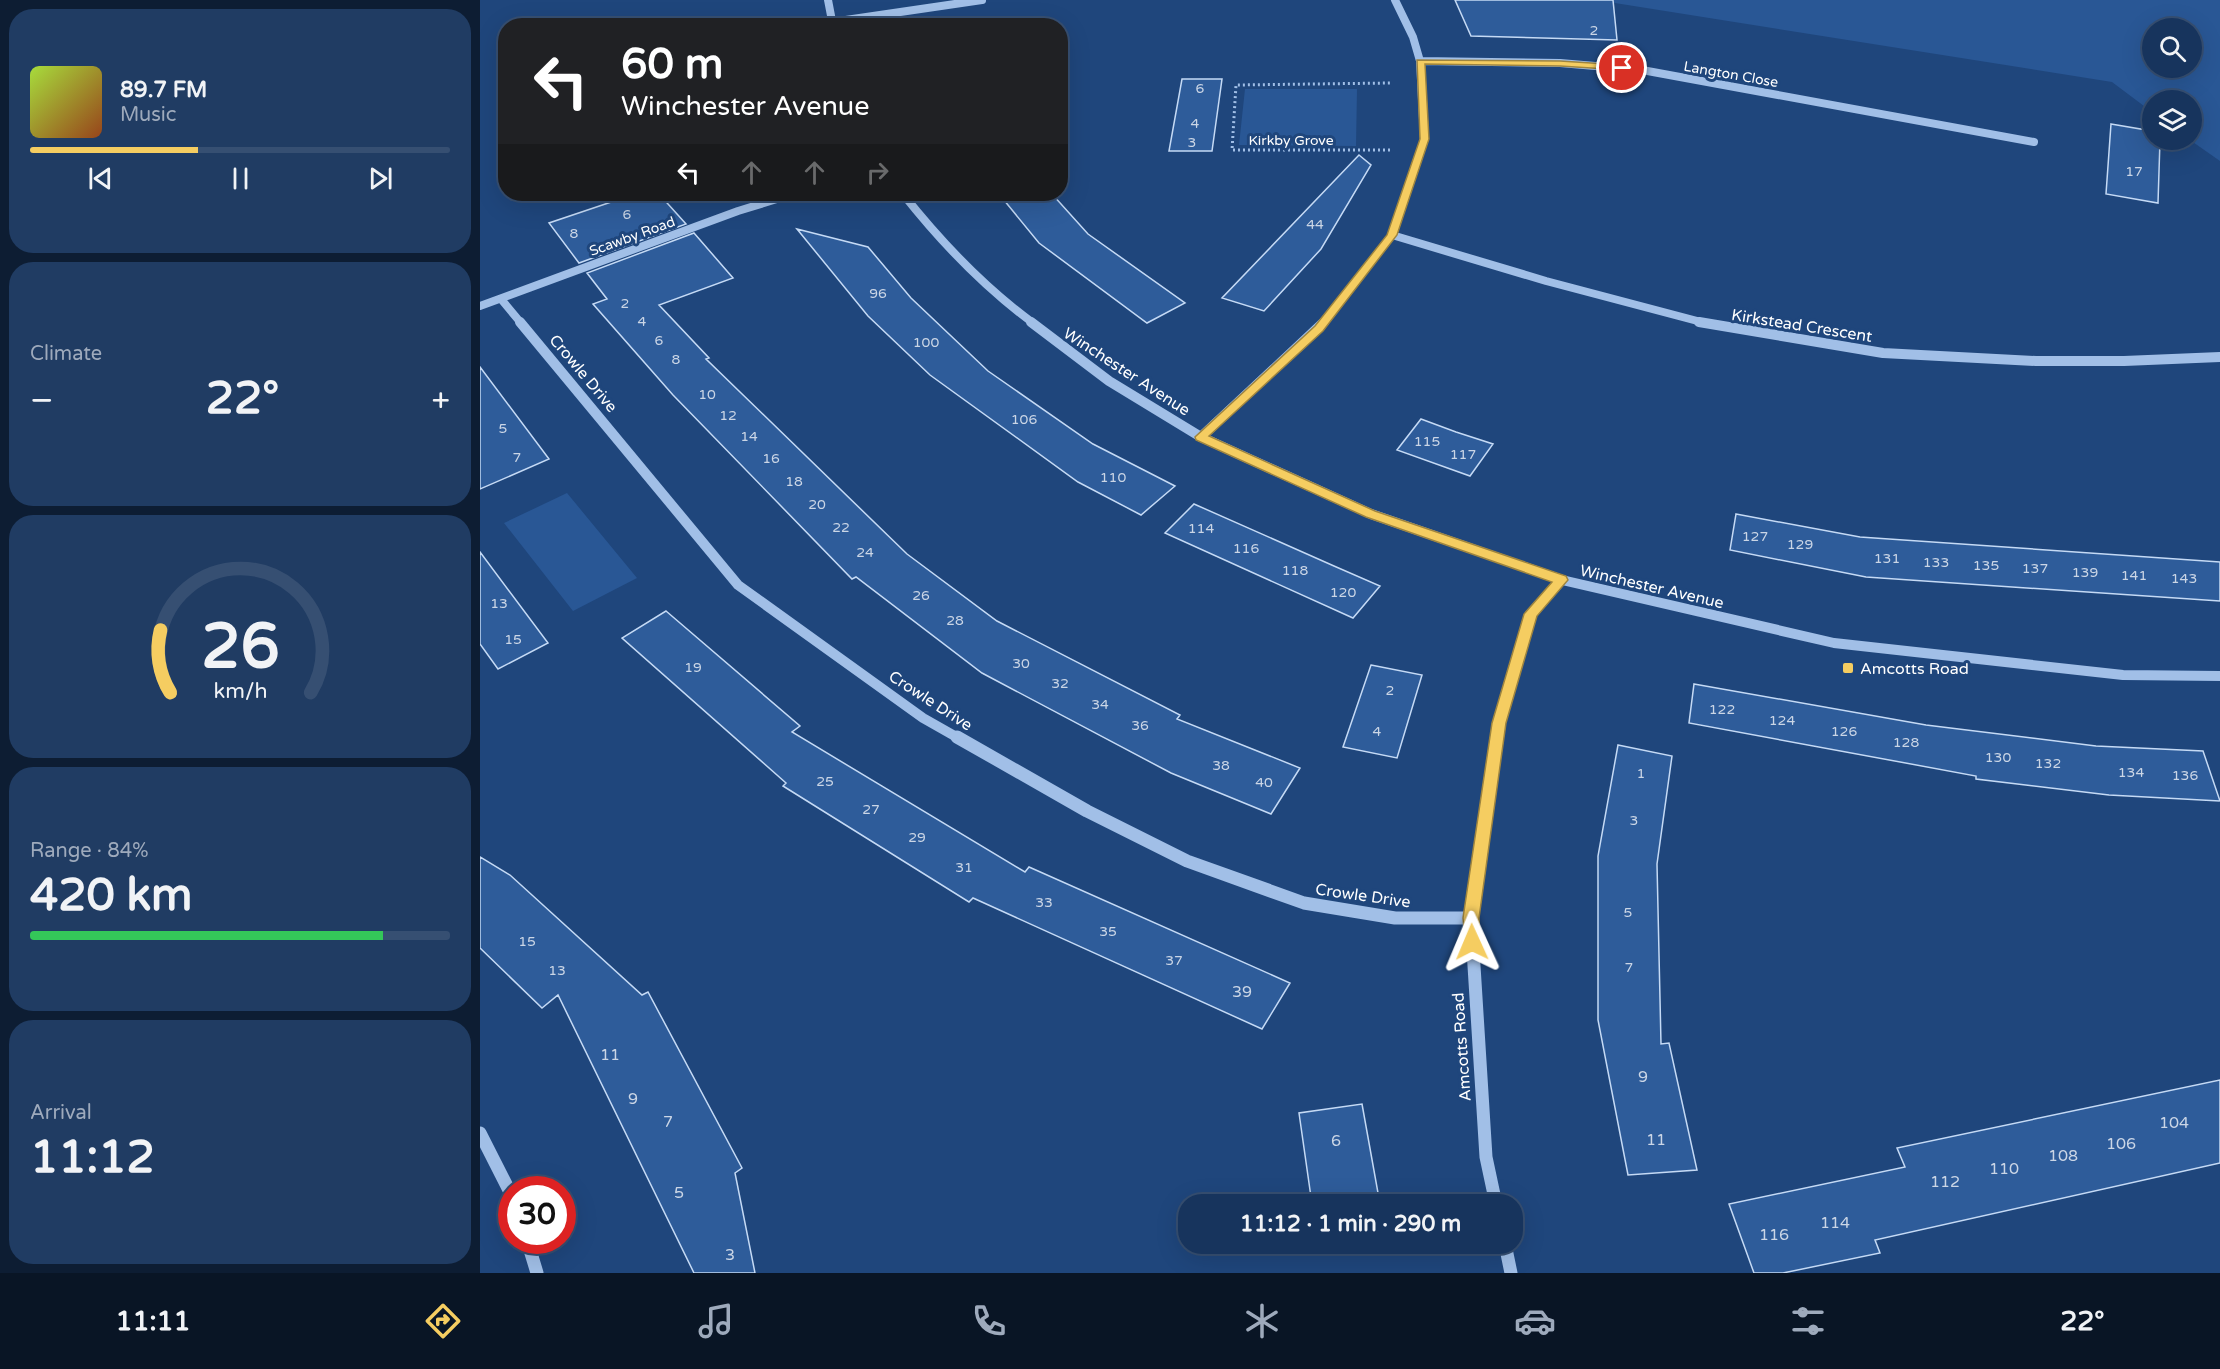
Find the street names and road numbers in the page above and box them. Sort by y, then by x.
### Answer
street label: Langton Close [1682,58,1780,91]
street label: Kirkby Grove [1248,132,1334,149]
street label: Scawby Road [587,213,677,260]
street label: Kirkstead Crescent [1730,305,1874,347]
street label: Winchester Avenue [1059,323,1194,420]
street label: Crowle Drive [545,331,622,417]
street label: Winchester Avenue [1578,561,1726,613]
street label: Crowle Drive [885,666,976,735]
street label: Crowle Drive [1314,879,1412,913]
street label: Amcotts Road [1448,992,1476,1102]

